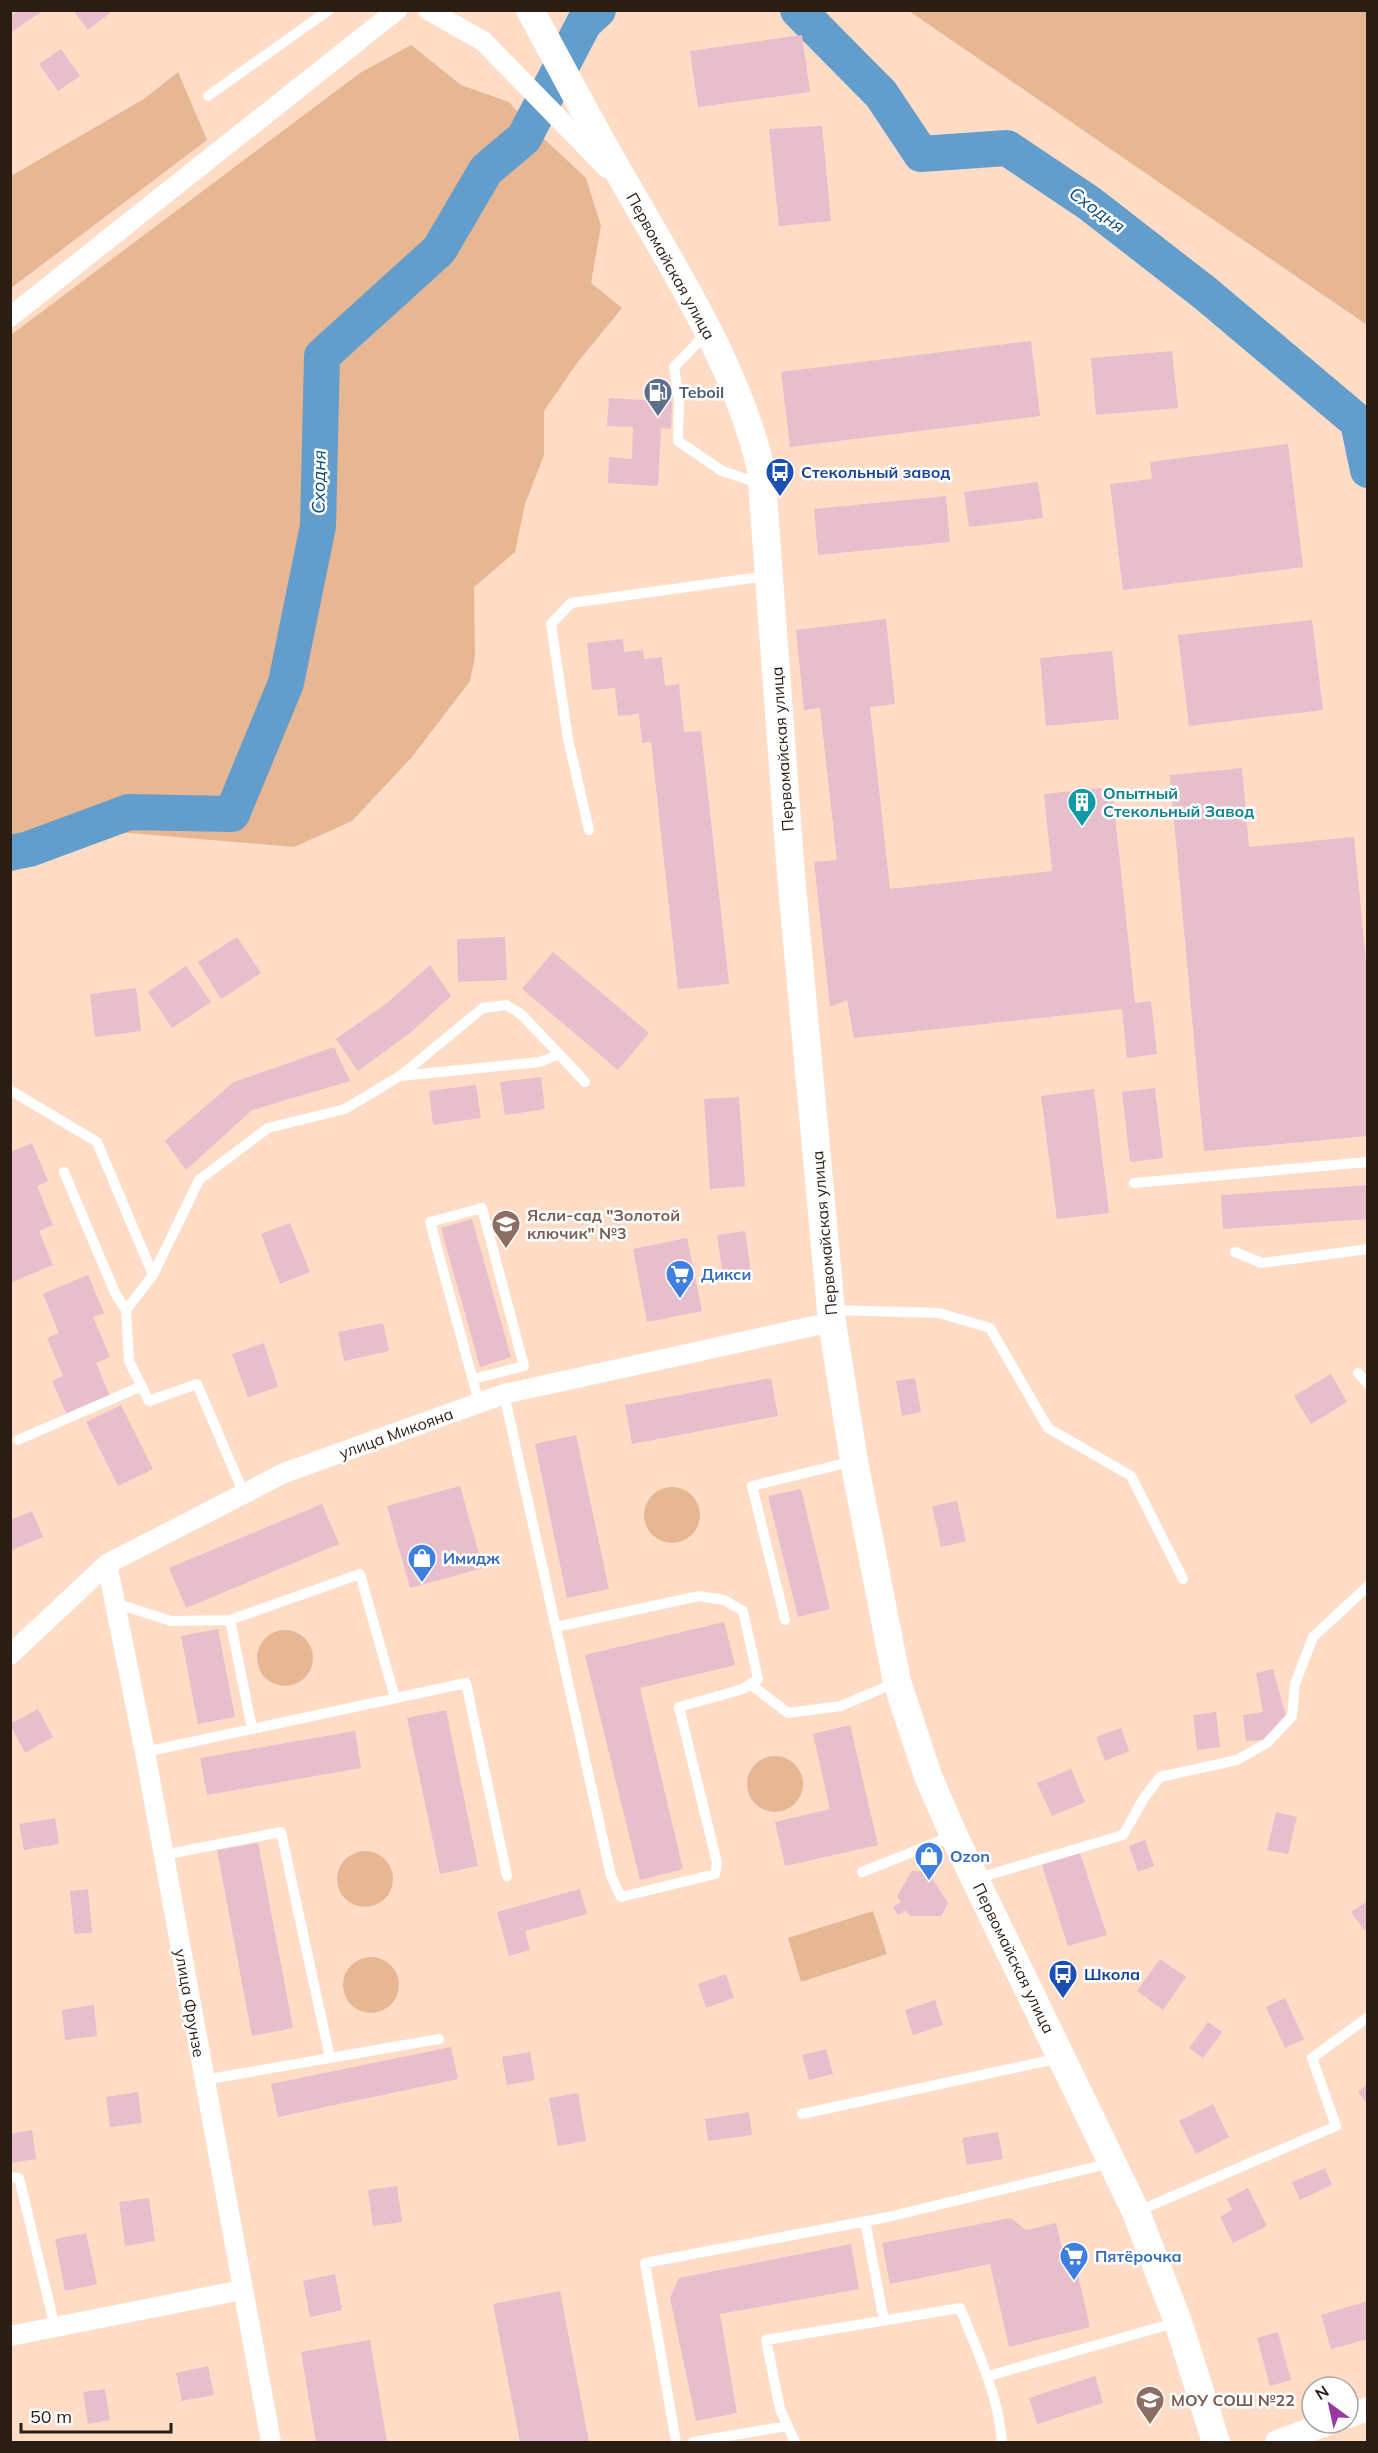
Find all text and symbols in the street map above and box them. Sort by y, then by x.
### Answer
water label: Сходня [1065,182,1130,238]
street label: Первомайская улица [622,189,720,343]
fuel station icon: Teboil [642,376,674,418]
place label: Teboil [679,382,724,402]
water label: Сходня [306,450,331,514]
bus stop icon: Стекольный завод [764,456,796,498]
place label: Стекольный завод [801,462,951,482]
street label: Первомайская улица [766,666,798,832]
place label: Опытный Стекольный Завод [1103,783,1254,821]
building icon: Опытный Стекольный Завод [1066,786,1098,828]
street label: Первомайская улица [807,1150,841,1316]
place label: Ясли-сад "Золотой ключик" №3 [527,1205,680,1243]
school or university icon: Ясли-сад "Золотой ключик" №3 [490,1208,522,1250]
supermarket icon: Дикси [664,1258,696,1300]
place label: Дикси [701,1264,751,1284]
street label: улица Микояна [336,1403,456,1463]
shop icon: Имидж [406,1542,438,1584]
place label: Имидж [443,1548,500,1568]
shop icon: Ozon [913,1840,945,1882]
place label: Ozon [950,1846,990,1866]
street label: Первомайская улица [969,1879,1059,2037]
street label: улица Фрунзе [171,1947,209,2059]
bus stop icon: Школа [1047,1958,1079,2000]
place label: Школа [1084,1964,1140,1984]
supermarket icon: Пятёрочка [1058,2240,1090,2282]
place label: Пятёрочка [1095,2246,1182,2266]
north arrow [1300,2375,1360,2435]
text: N [1311,2381,1332,2404]
school or university icon: МОУ СОШ №22 [1134,2384,1166,2426]
place label: МОУ СОШ №22 [1171,2390,1295,2410]
scale bar [21,2396,171,2434]
text: 50 m [30,2405,72,2428]

